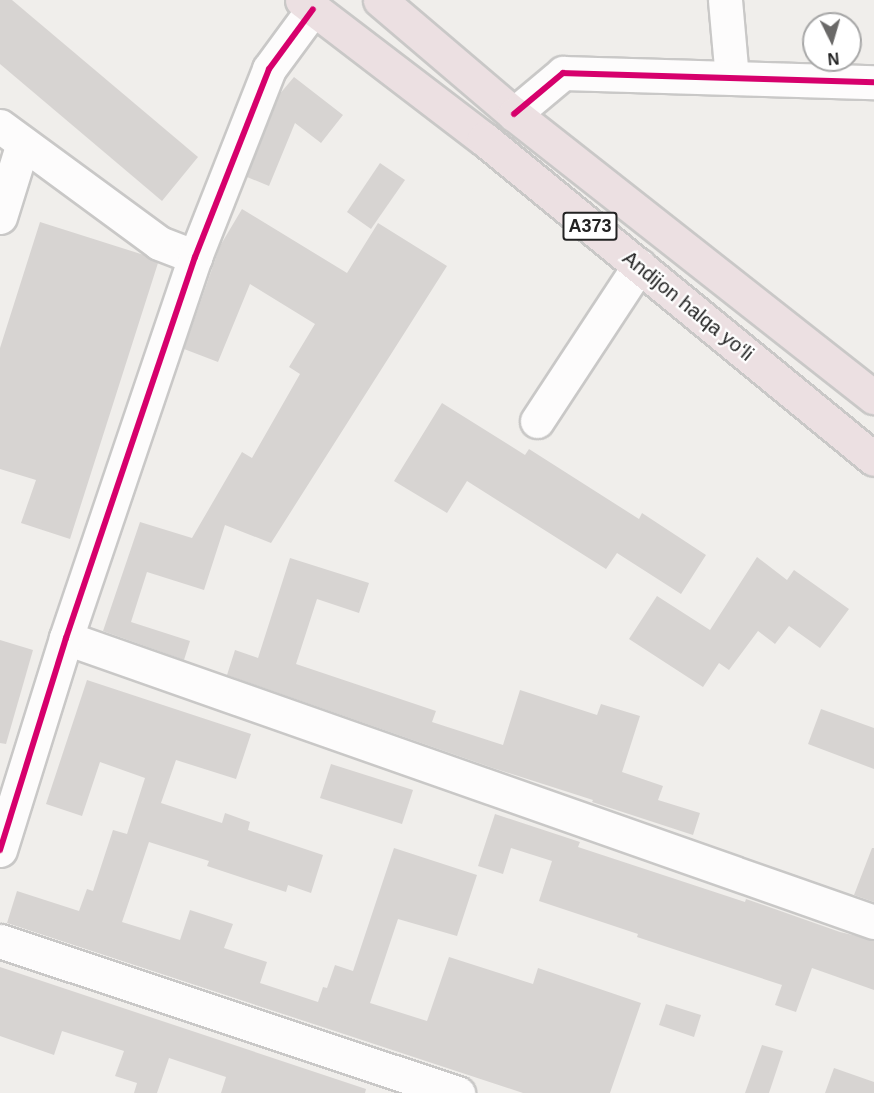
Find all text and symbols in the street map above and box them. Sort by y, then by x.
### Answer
north arrow [802,12,862,72]
text: N [827,49,840,67]
road number: A373 [562,211,618,241]
street label: Andijon halqa yo‘li [618,246,758,366]

